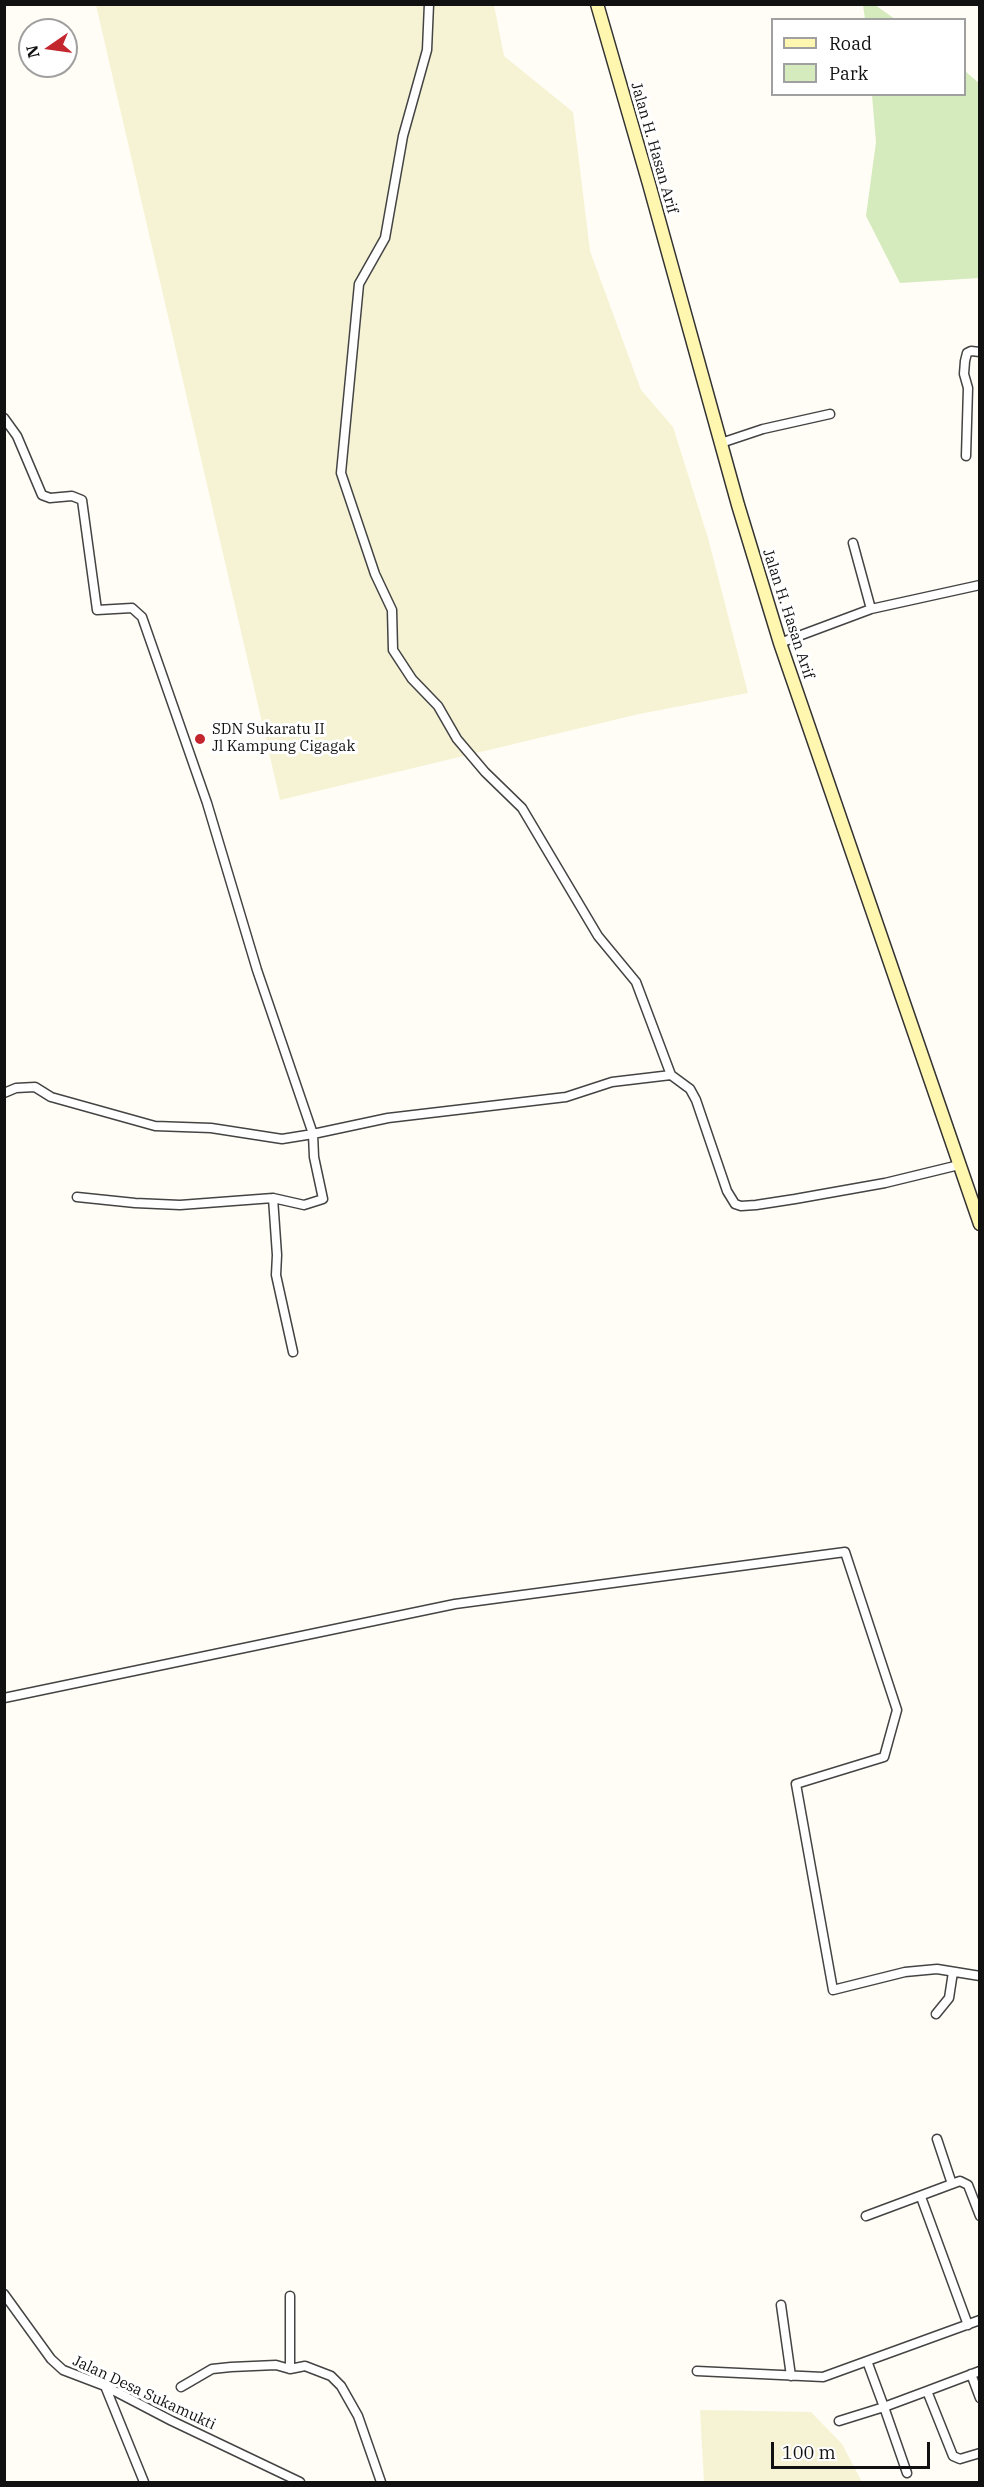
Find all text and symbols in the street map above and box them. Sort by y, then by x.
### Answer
north arrow [18,18,78,78]
legend [771,18,966,96]
text: Road [829,32,872,55]
text: N [21,43,44,60]
text: Park [829,62,868,85]
street label: Jalan H. Hasan Arif [627,80,681,216]
street label: Jalan H. Hasan Arif [759,547,817,681]
place label: SDN Sukaratu II Jl Kampung Cigagak [212,721,355,756]
marker: SDN Sukaratu II Jl Kampung Cigagak [193,732,207,746]
street label: Jalan Desa Sukamukti [70,2352,218,2434]
scale bar [774,2430,933,2468]
text: 100 m [782,2441,836,2464]

